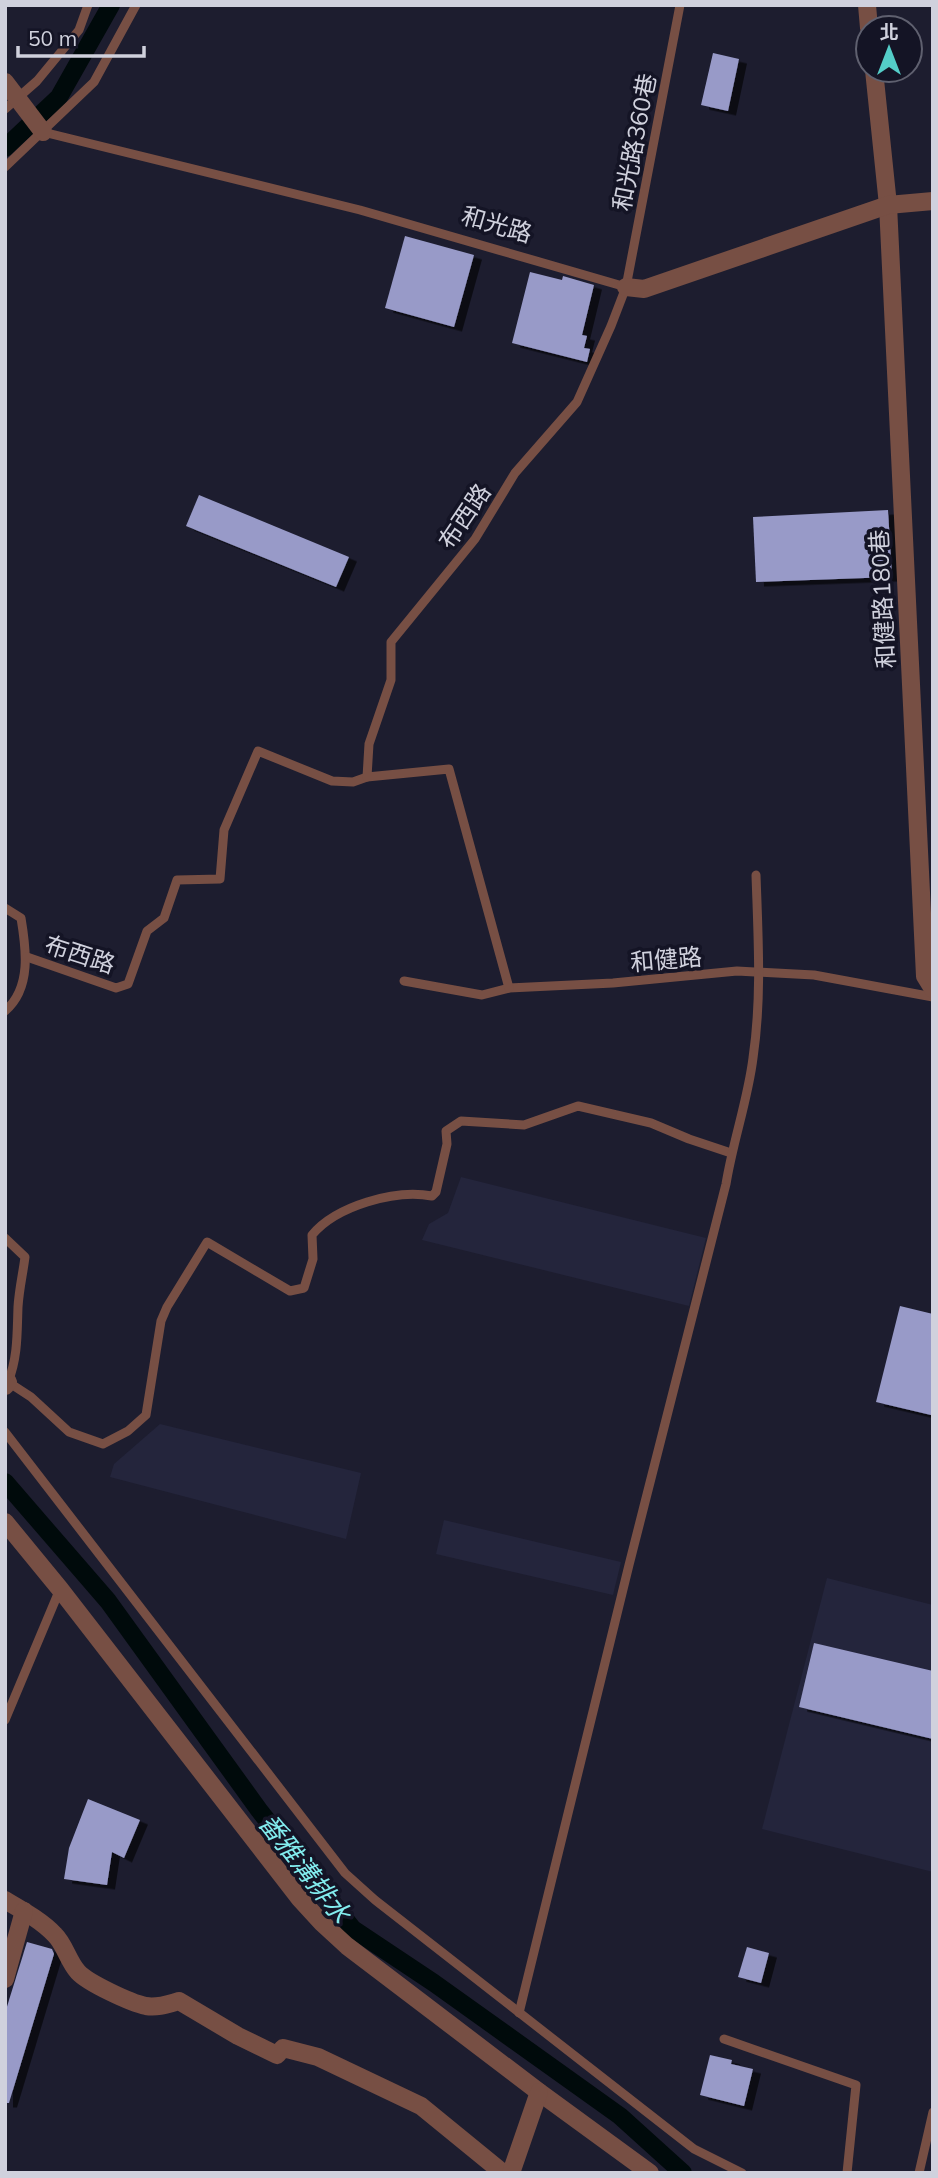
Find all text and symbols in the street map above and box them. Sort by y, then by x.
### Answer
scale bar [18,14,144,58]
north arrow [854,14,924,84]
text: 北 [879,20,899,44]
text: 50 m [28,25,77,51]
street label: 和光路360巷 [606,71,662,213]
street label: 和光路 [458,200,536,248]
street label: 布西路 [431,478,497,554]
street label: 和健路180巷 [863,529,901,669]
street label: 布西路 [41,929,119,979]
street label: 和健路 [629,941,703,977]
water label: 番雅溝排水 [252,1807,359,1930]

